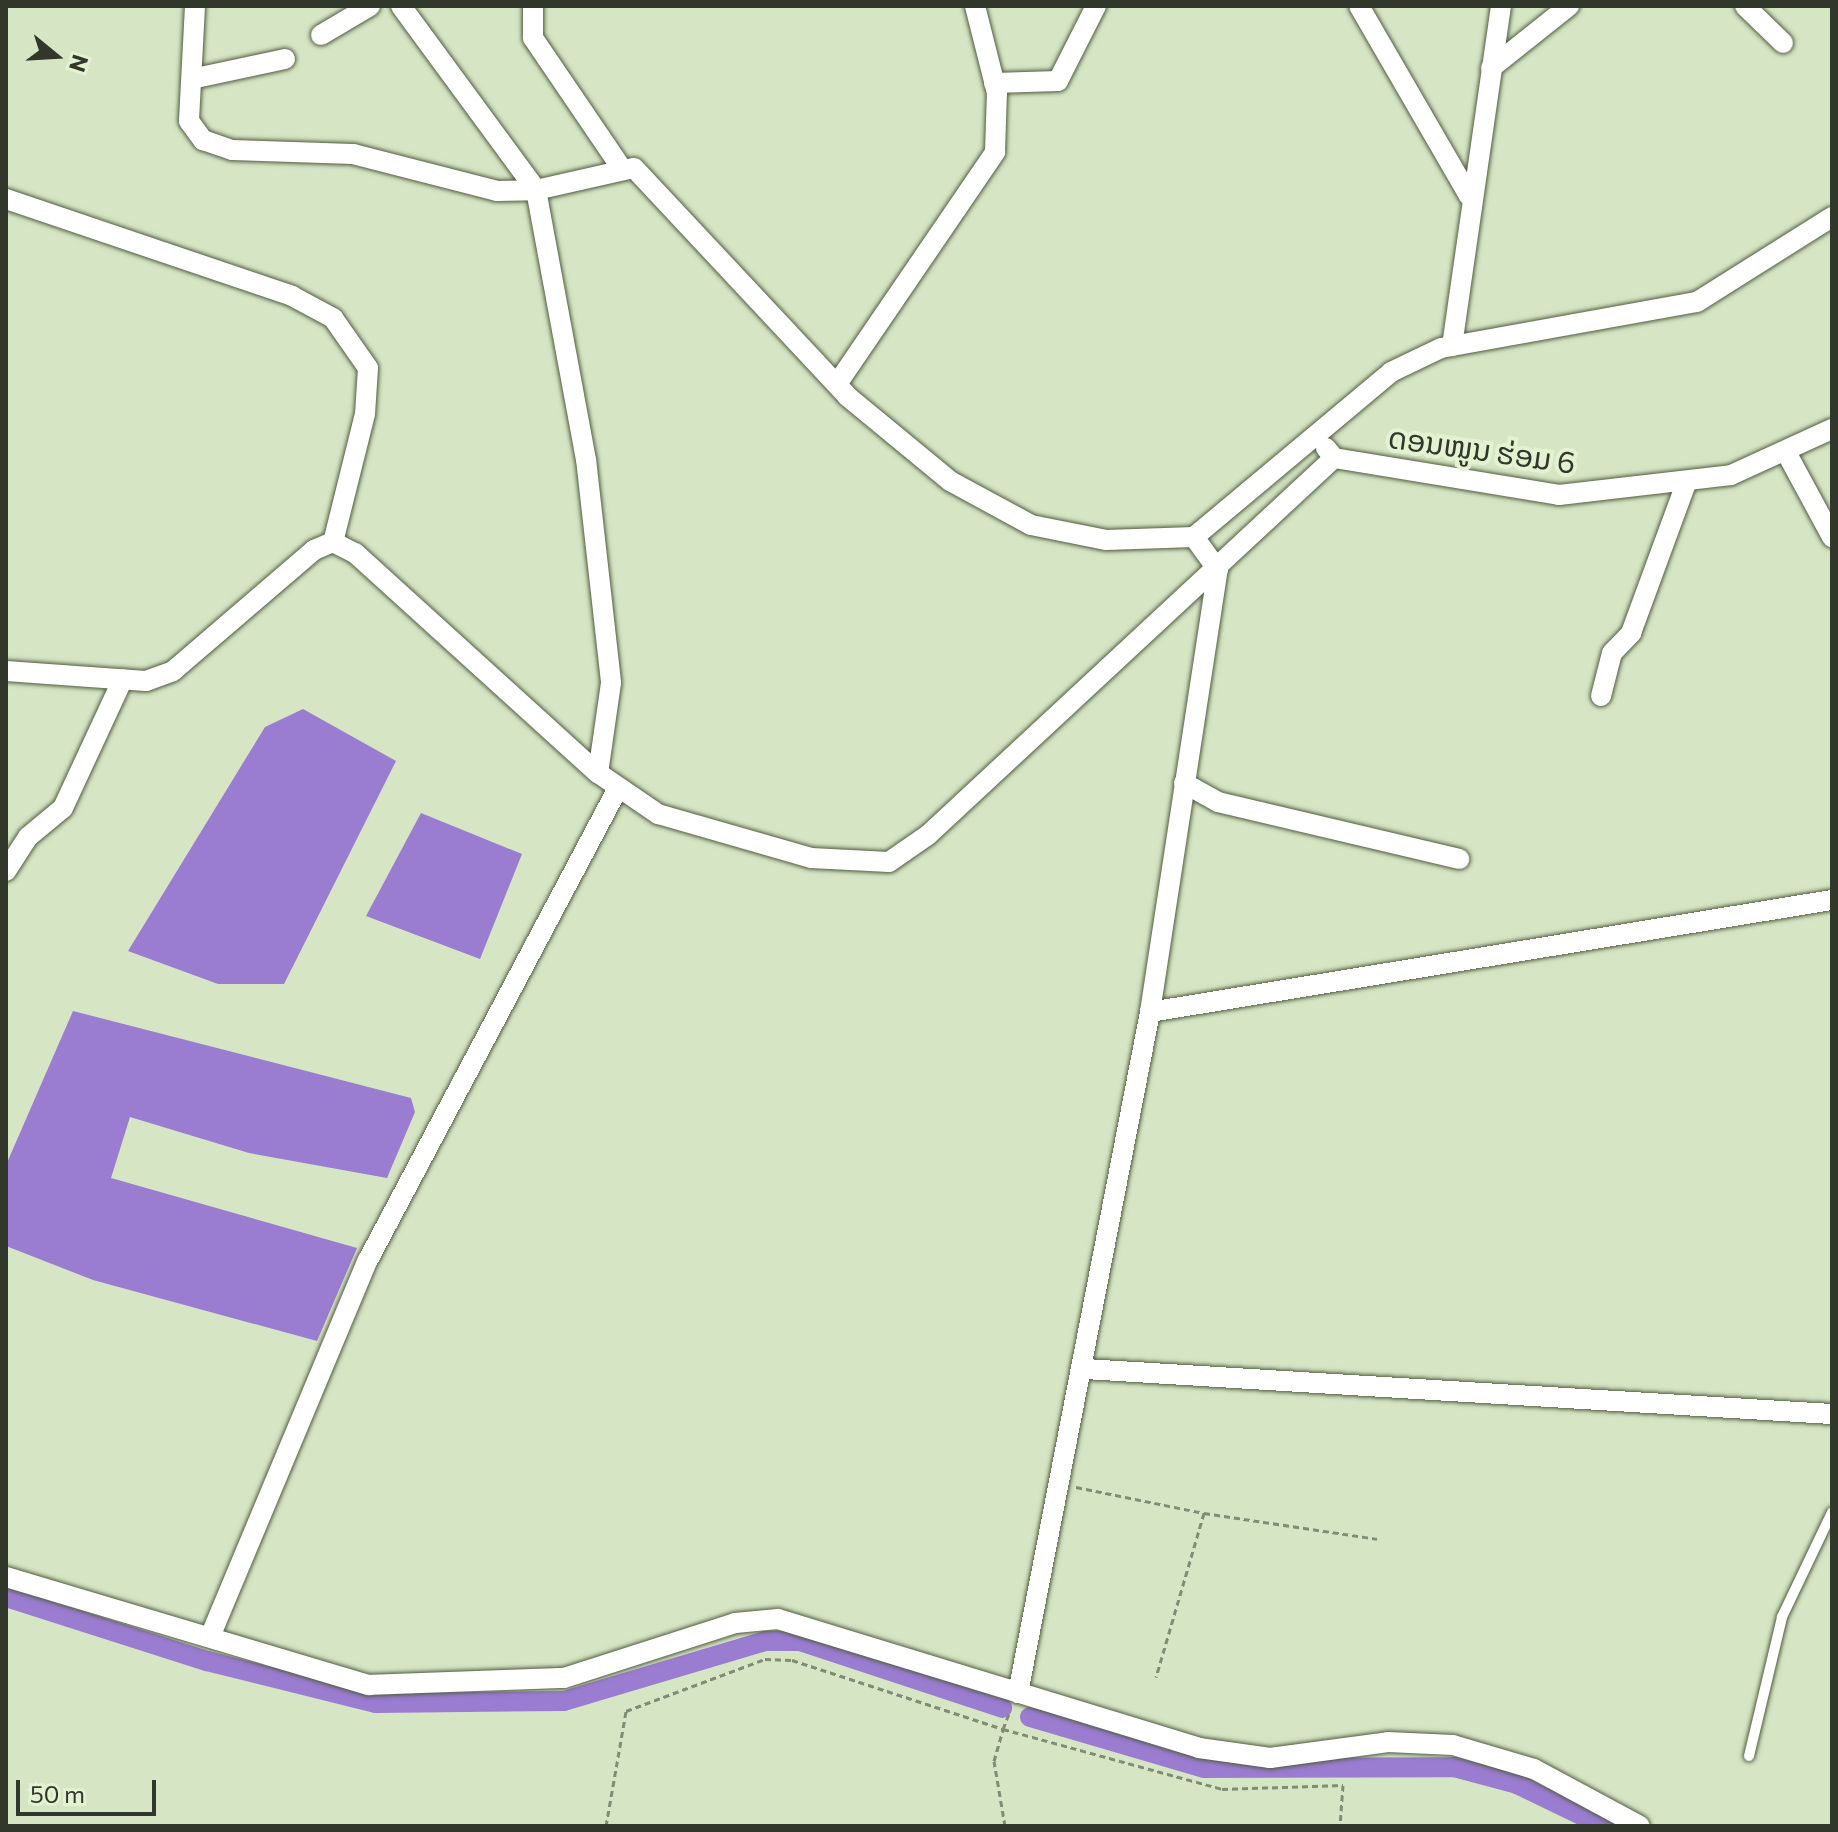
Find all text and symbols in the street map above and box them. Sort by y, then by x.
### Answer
north arrow [16,16,96,96]
text: N [64,52,95,76]
street label: ດອນໜູນ ຮ່ອມ 6 [1386,418,1578,480]
scale bar [20,1764,160,1814]
text: 50 m [30,1779,85,1808]

